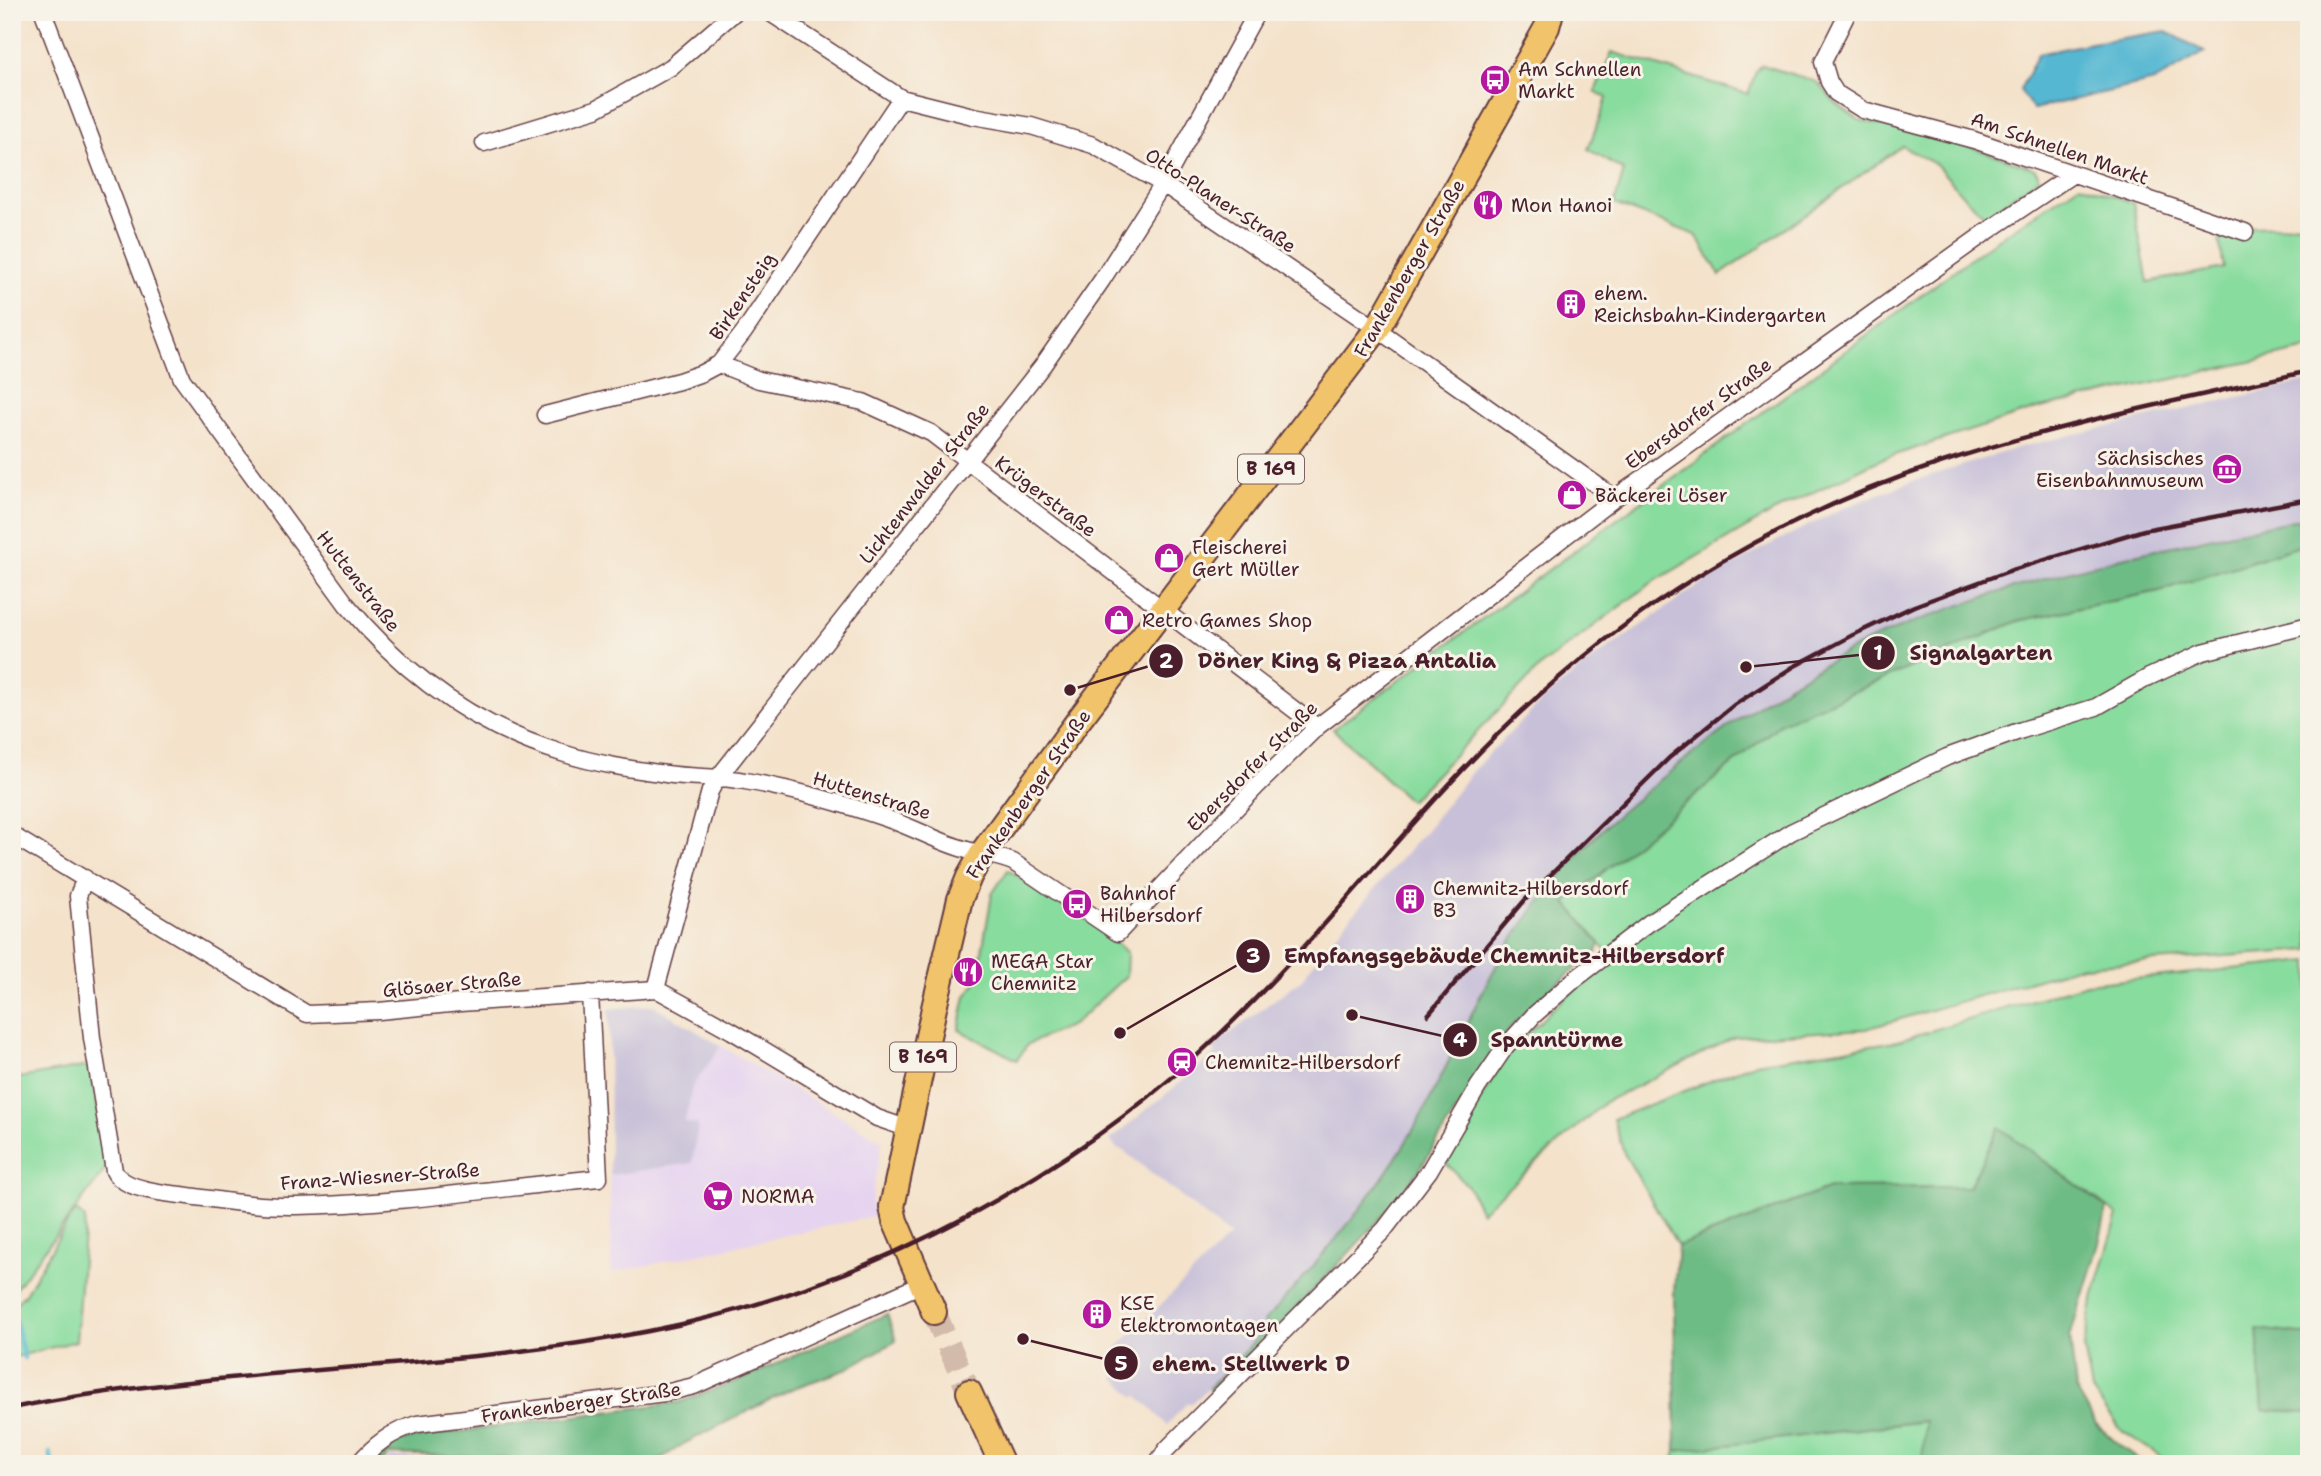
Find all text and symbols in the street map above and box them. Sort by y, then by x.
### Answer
place label: Am Schnellen Markt [1518,57,1641,104]
bus stop icon: Am Schnellen Markt [1478,63,1512,97]
street label: Am Schnellen Markt [1968,106,2152,191]
street label: Otto-Planer-Straße [1141,142,1301,259]
street label: Frankenberger Straße [1348,175,1471,362]
restaurant icon: Mon Hanoi [1471,188,1505,222]
place label: Mon Hanoi [1511,193,1612,218]
street label: Birkensteig [704,247,781,345]
place label: ehem. Reichsbahn-Kindergarten [1594,281,1826,328]
building icon: ehem. Reichsbahn-Kindergarten [1554,287,1588,321]
street label: Ebersdorfer Straße [1620,352,1777,475]
street label: Lichtenwalder Straße [854,398,995,569]
place label: Sächsisches Eisenbahnmuseum [2036,446,2204,493]
street label: Krügerstraße [990,450,1101,543]
museum icon: Sächsisches Eisenbahnmuseum [2210,452,2244,486]
road number: B 169 [1238,454,1304,484]
shop icon: Bäckerei Löser [1555,478,1589,512]
place label: Bäckerei Löser [1595,483,1728,508]
street label: Huttenstraße [311,525,406,637]
place label: Fleischerei Gert Müller [1192,535,1300,582]
shop icon: Fleischerei Gert Müller [1152,541,1186,575]
shop icon: Retro Games Shop [1102,603,1136,637]
place label: Retro Games Shop [1142,608,1312,633]
callout: Signalgarten [1860,632,2066,674]
text: 1 [1873,639,1883,667]
text: Signalgarten [1910,639,2053,667]
callout: Döner King & Pizza Antalia [1149,640,1510,682]
text: 2 [1159,647,1174,675]
text: Döner King & Pizza Antalia [1198,647,1497,675]
street label: Ebersdorfer Straße [1182,696,1323,837]
street label: Frankenberger Straße [960,705,1096,884]
street label: Huttenstraße [810,766,934,825]
place label: Chemnitz-Hilbersdorf B3 [1433,876,1629,923]
place label: Bahnhof Hilbersdorf [1100,881,1203,928]
building icon: Chemnitz-Hilbersdorf B3 [1393,882,1427,916]
bus stop icon: Bahnhof Hilbersdorf [1060,887,1094,921]
callout: Empfangsgebäude Chemnitz-Hilbersdorf [1235,935,1739,977]
text: 3 [1246,942,1260,970]
text: Empfangsgebäude Chemnitz-Hilbersdorf [1284,942,1725,970]
place label: MEGA Star Chemnitz [991,949,1094,996]
restaurant icon: MEGA Star Chemnitz [951,955,985,989]
street label: Glösaer Straße [382,966,522,1003]
callout: Spanntürme [1442,1019,1638,1061]
text: 4 [1453,1026,1468,1054]
text: Spanntürme [1491,1026,1623,1054]
road number: B 169 [890,1042,956,1072]
station icon: Chemnitz-Hilbersdorf [1165,1045,1199,1079]
place label: Chemnitz-Hilbersdorf [1205,1050,1401,1075]
street label: Franz-Wiesner-Straße [279,1157,481,1196]
supermarket icon: NORMA [701,1179,735,1213]
place label: NORMA [741,1184,815,1209]
place label: KSE Elektromontagen [1120,1291,1278,1338]
building icon: KSE Elektromontagen [1080,1297,1114,1331]
callout: ehem. Stellwerk D [1103,1342,1364,1384]
text: 5 [1114,1350,1128,1378]
text: ehem. Stellwerk D [1152,1350,1350,1378]
street label: Frankenberger Straße [479,1376,683,1429]

